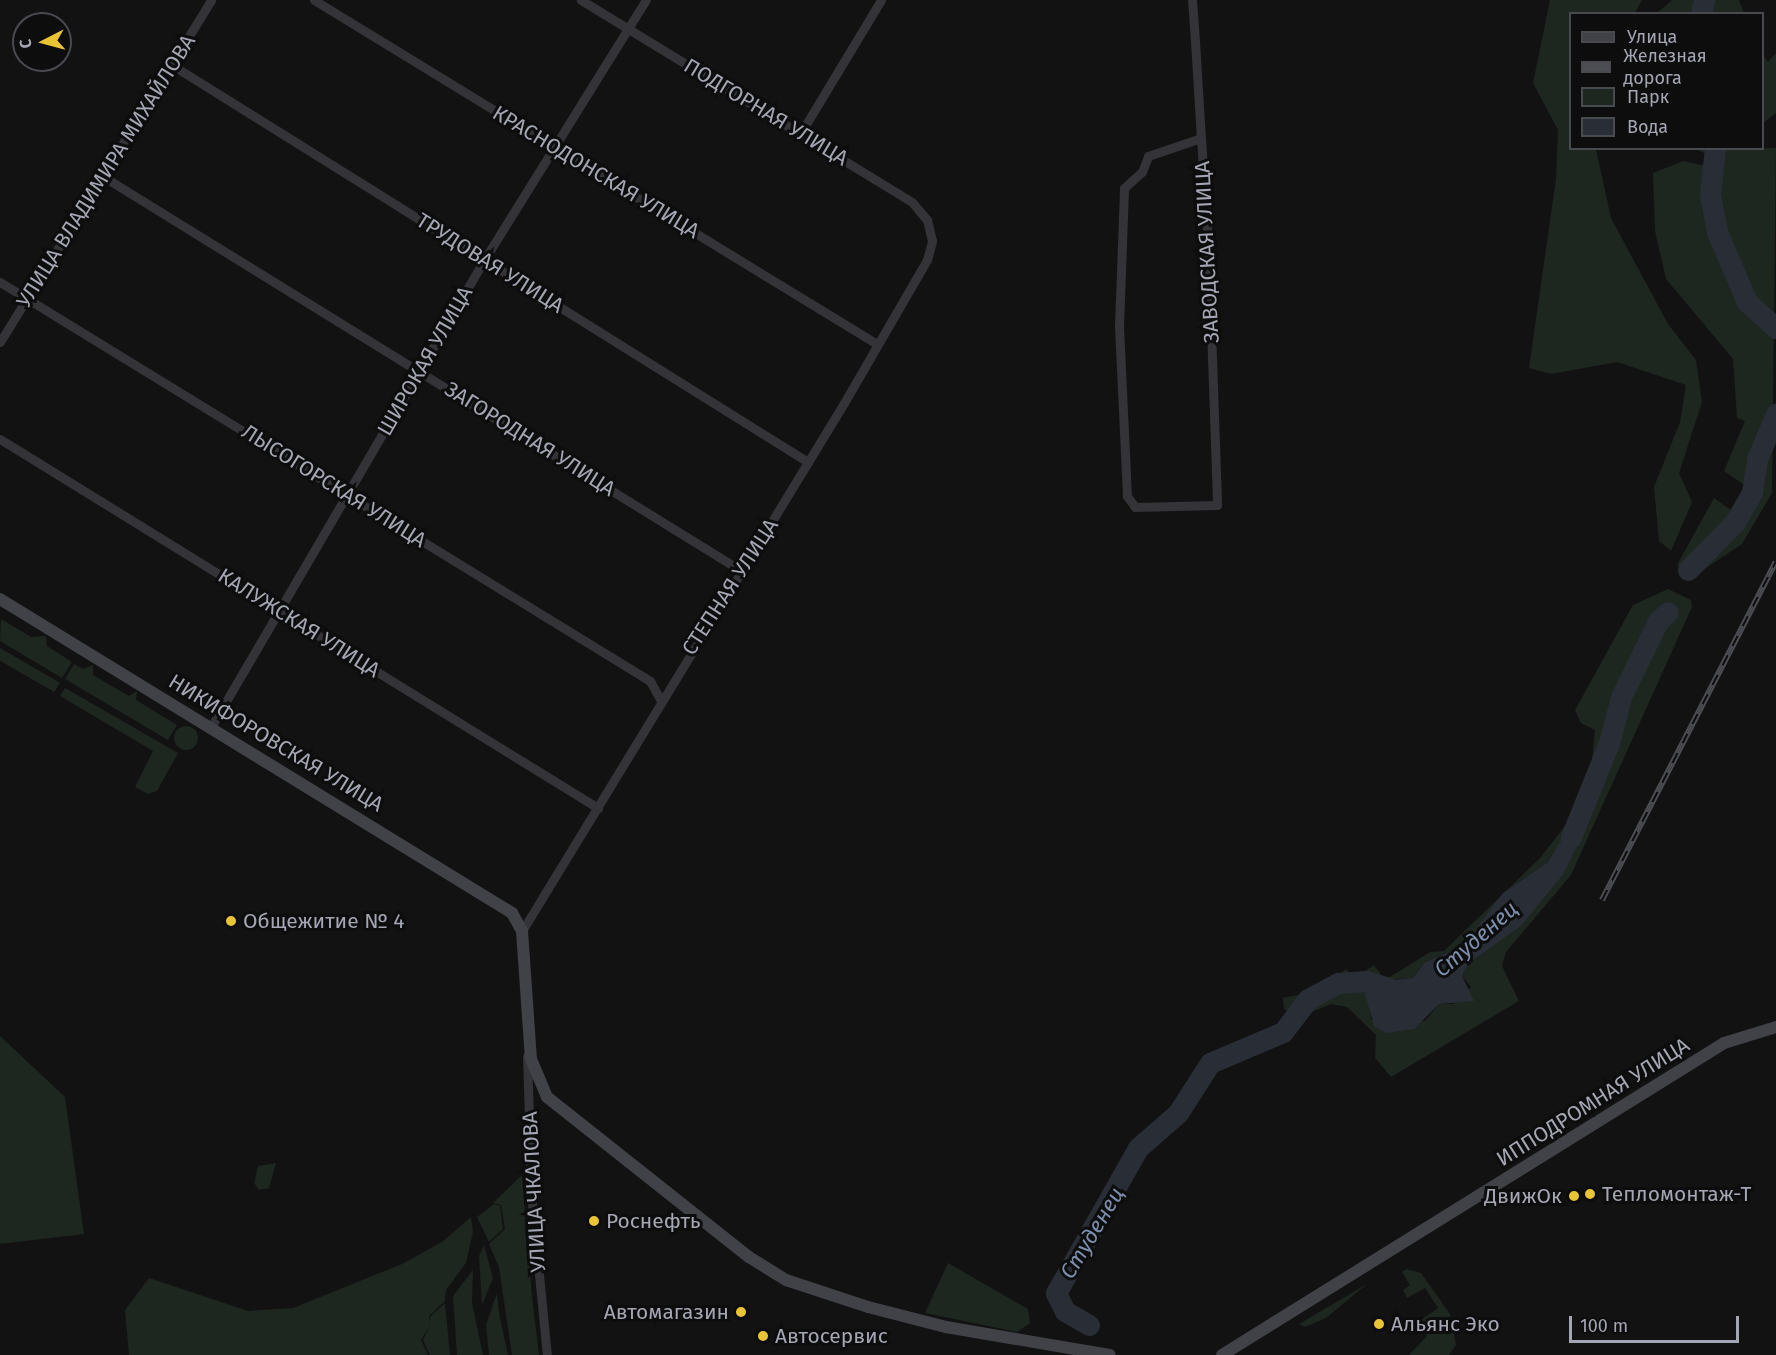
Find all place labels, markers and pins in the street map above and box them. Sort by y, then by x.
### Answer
place label: Общежитие № 4 [243,908,405,934]
marker: Общежитие № 4 [224,914,238,928]
place label: Тепломонтаж-Т [1602,1181,1751,1207]
place label: ДвижОк [1484,1183,1562,1209]
marker: Тепломонтаж-Т [1583,1187,1597,1201]
marker: ДвижОк [1567,1189,1581,1203]
place label: Роснефть [606,1208,701,1234]
marker: Роснефть [587,1214,601,1228]
place label: Автомагазин [604,1299,729,1325]
marker: Автомагазин [734,1305,748,1319]
place label: Альянс Эко [1391,1311,1500,1337]
marker: Альянс Эко [1372,1317,1386,1331]
place label: Автосервис [775,1323,888,1349]
marker: Автосервис [756,1329,770,1343]

